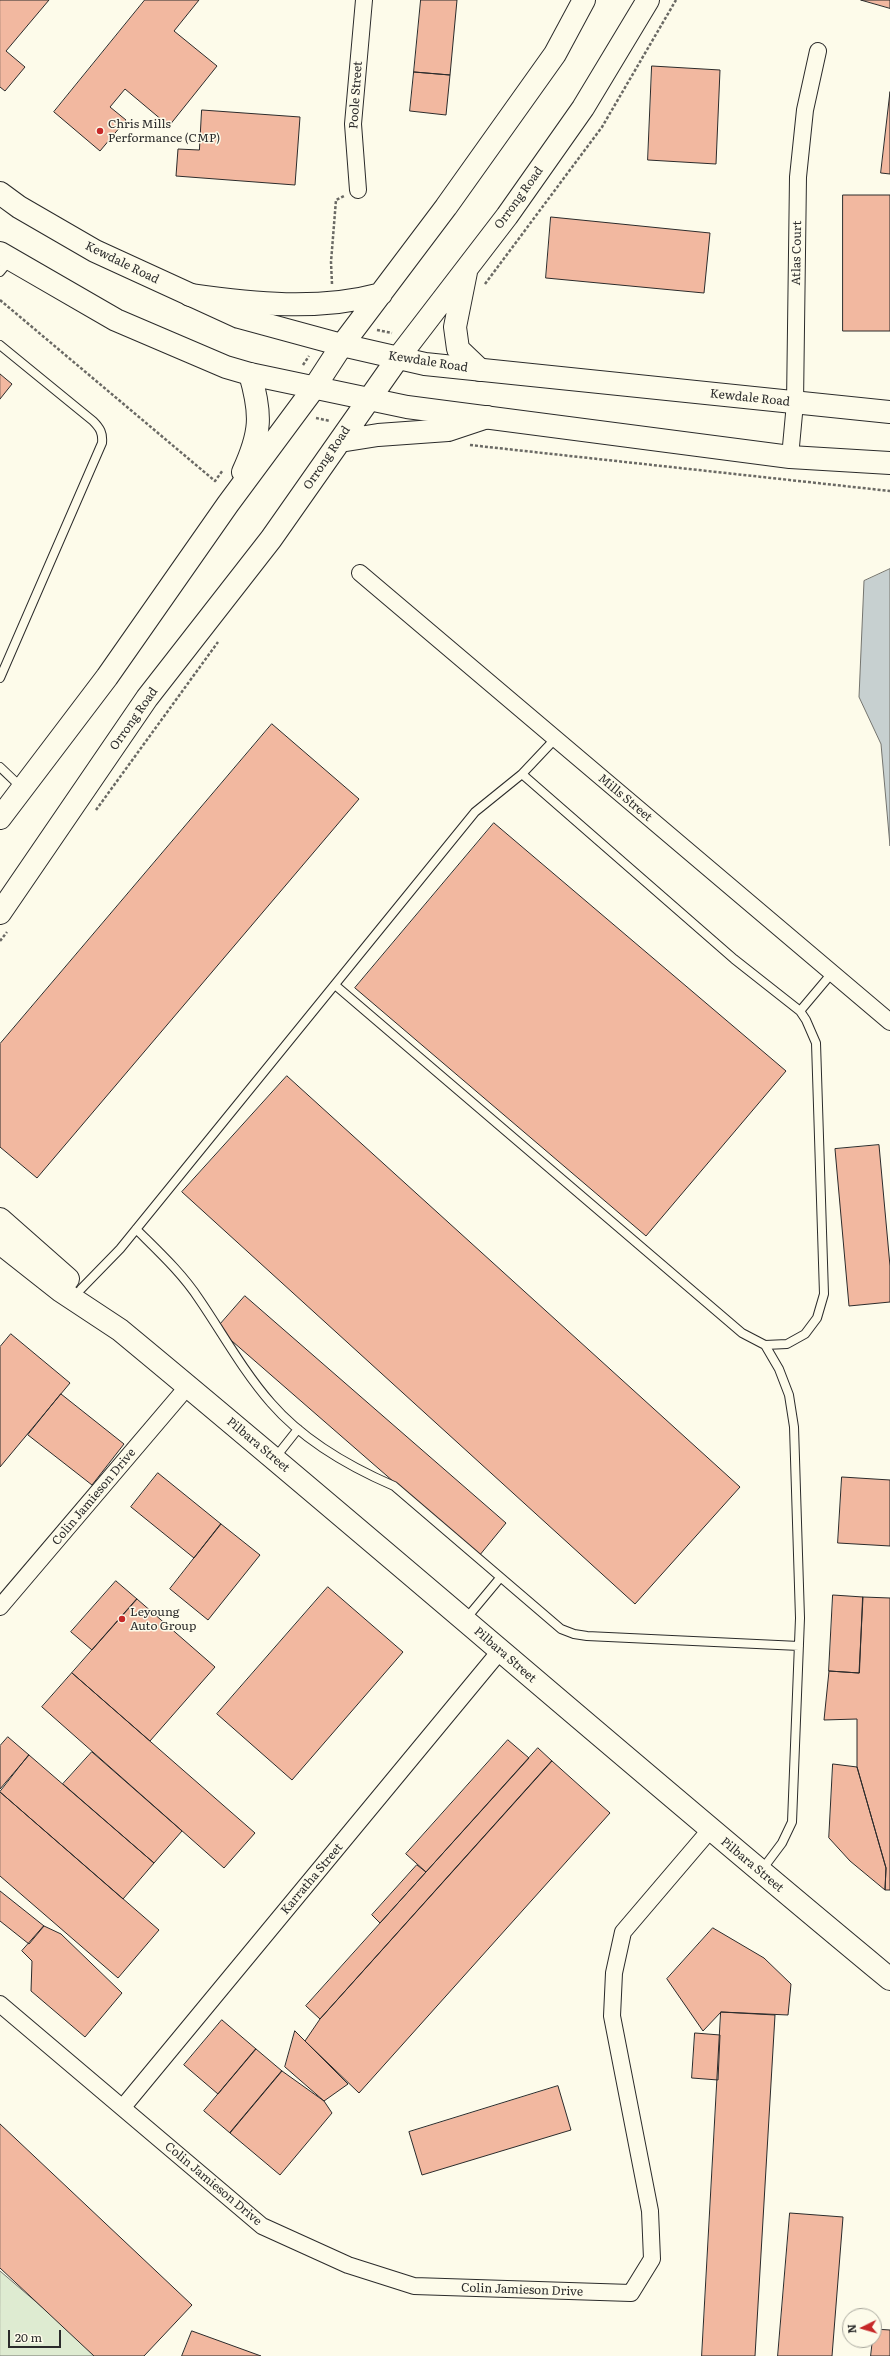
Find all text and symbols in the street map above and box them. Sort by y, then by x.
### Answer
street label: Poole Street [346,61,366,129]
place label: Chris Mills Performance (CMP) [108,117,220,145]
marker: Chris Mills Performance (CMP) [95,126,105,136]
street label: Orrong Road [492,164,546,232]
street label: Atlas Court [789,220,805,286]
street label: Kewdale Road [83,239,161,287]
street label: Kewdale Road [387,349,469,375]
street label: Kewdale Road [709,387,791,409]
street label: Orrong Road [301,424,353,492]
street label: Orrong Road [107,685,161,753]
street label: Mills Street [595,771,655,825]
street label: Pilbara Street [224,1414,292,1476]
street label: Colin Jamieson Drive [49,1446,139,1548]
place label: Leyoung Auto Group [130,1605,196,1633]
marker: Leyoung Auto Group [117,1614,127,1624]
street label: Pilbara Street [471,1624,539,1686]
street label: Pilbara Street [718,1834,786,1896]
street label: Karratha Street [278,1840,346,1918]
street label: Colin Jamieson Drive [162,2139,264,2229]
street label: Colin Jamieson Drive [461,2281,583,2299]
north arrow [842,2308,882,2348]
scale bar [10,2322,63,2348]
text: N [843,2324,859,2334]
text: 20 m [15,2328,42,2346]

